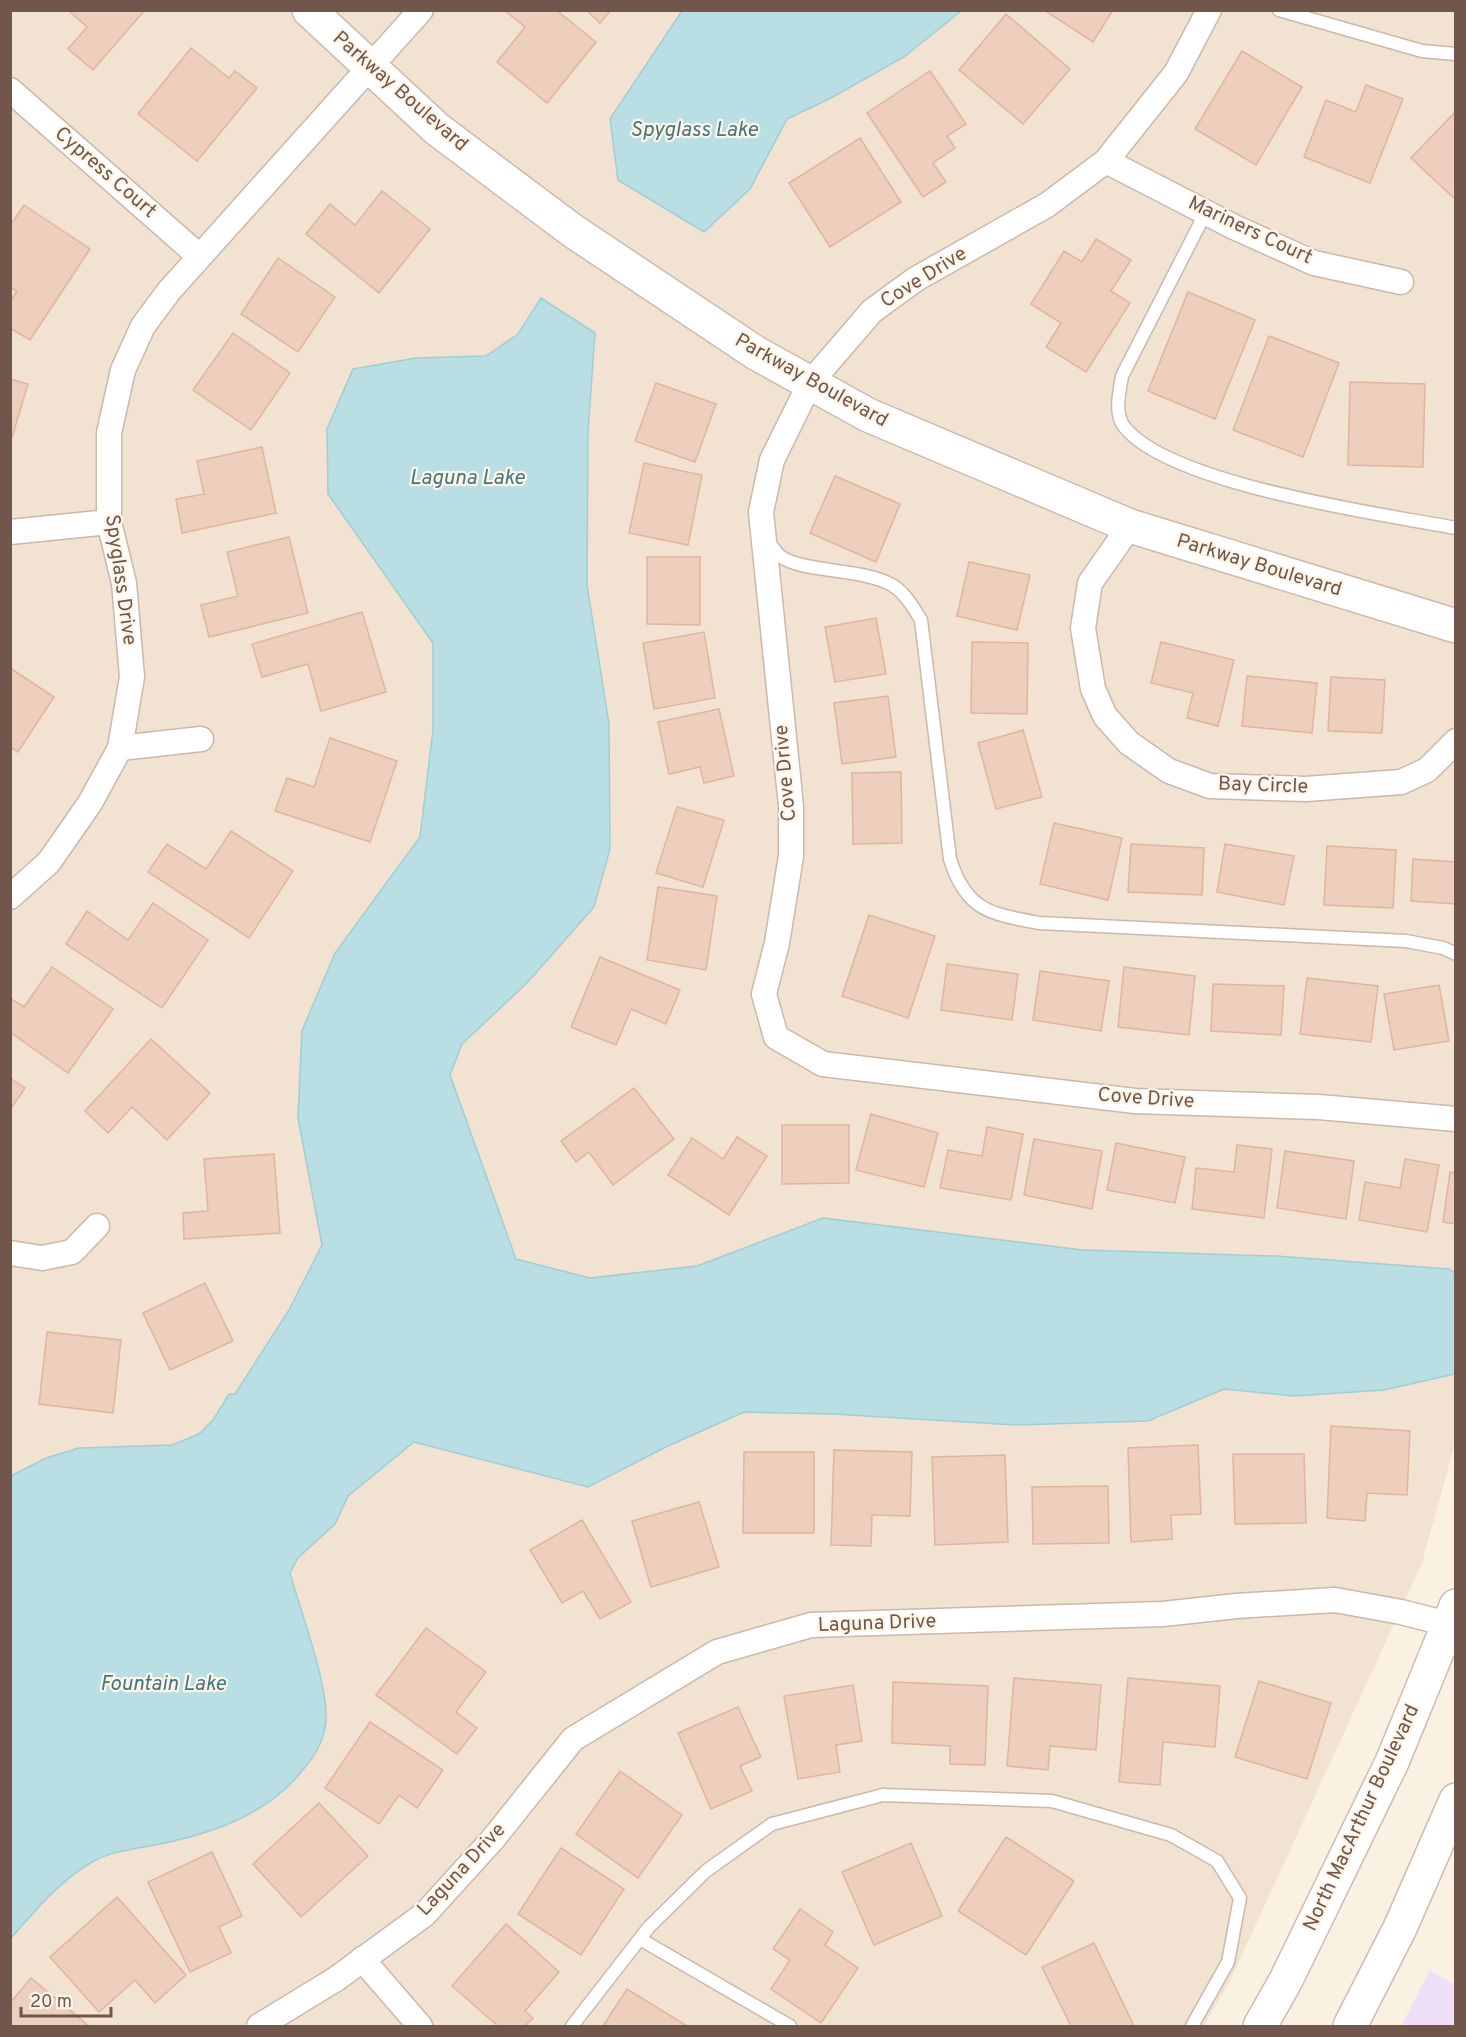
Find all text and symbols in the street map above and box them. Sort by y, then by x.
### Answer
street label: Parkway Boulevard [327,26,473,158]
water label: Spyglass Lake [630,117,759,144]
street label: Cypress Court [48,121,162,225]
street label: Mariners Court [1184,191,1316,271]
street label: Cove Drive [876,241,972,315]
street label: Parkway Boulevard [730,328,892,434]
water label: Laguna Lake [409,465,526,492]
street label: Spyglass Drive [98,513,142,647]
street label: Parkway Boulevard [1173,529,1345,603]
street label: Cove Drive [769,724,803,822]
street label: Bay Circle [1217,771,1309,801]
street label: Cove Drive [1097,1083,1195,1115]
street label: Laguna Drive [817,1609,937,1639]
water label: Fountain Lake [100,1671,227,1698]
street label: North MacArthur Boulevard [1298,1700,1426,1936]
street label: Laguna Drive [412,1818,512,1922]
scale bar [21,1980,111,2018]
text: 20 m [30,1991,72,2014]

